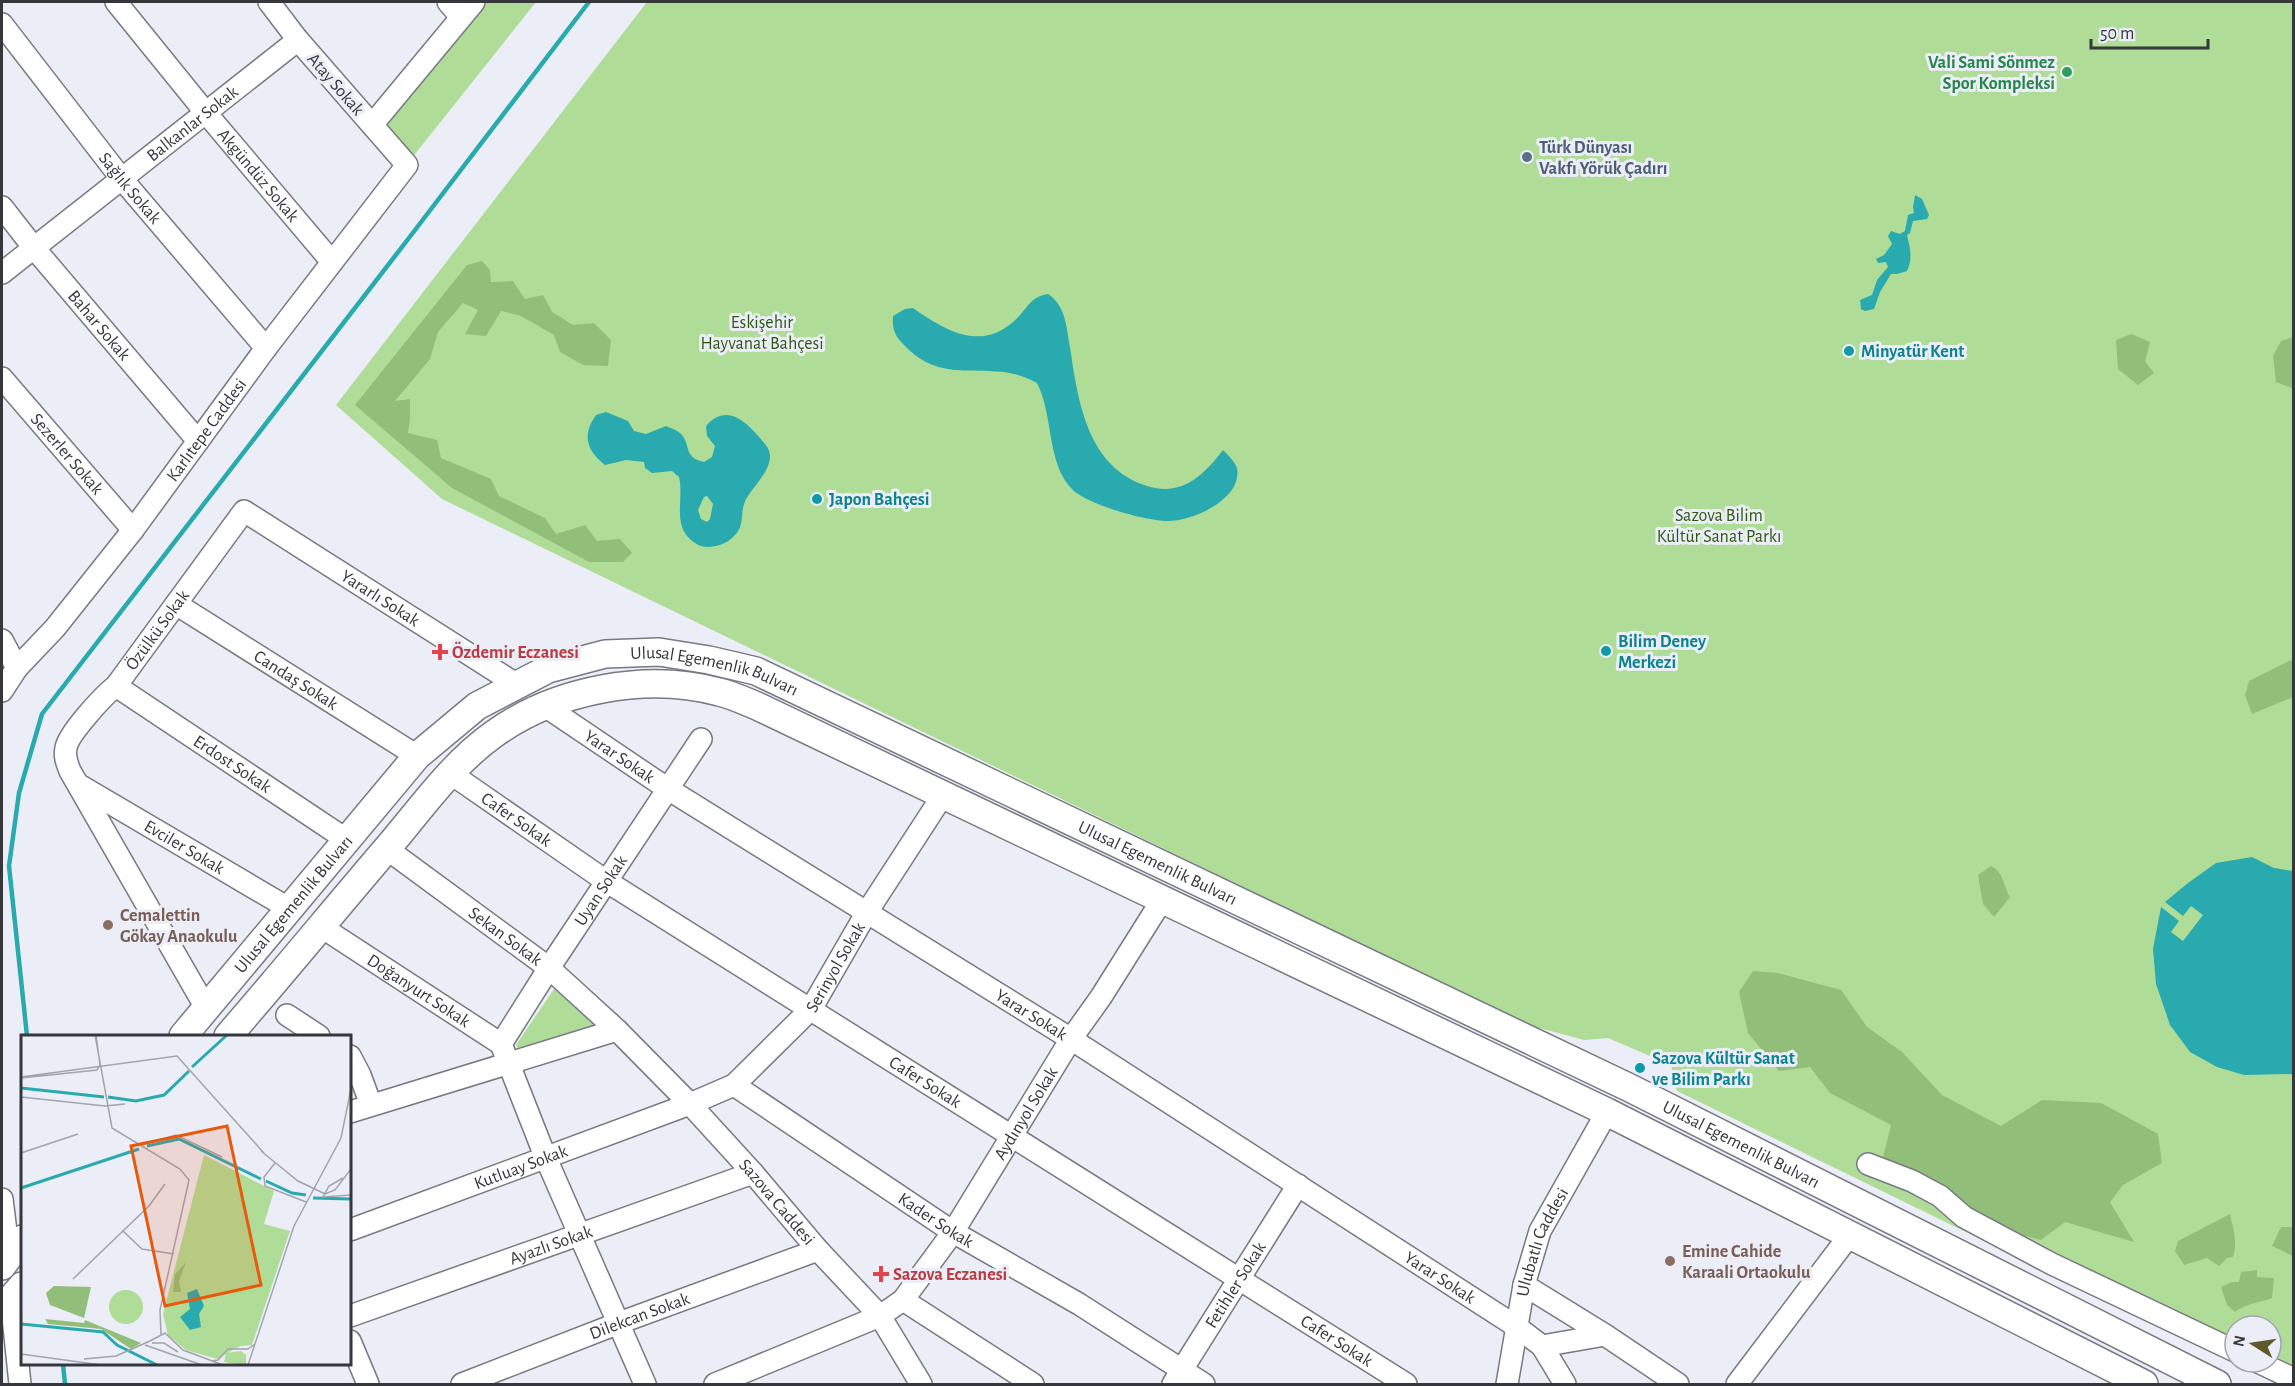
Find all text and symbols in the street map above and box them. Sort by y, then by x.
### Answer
scale bar [2091,12,2208,50]
text: 50 m [2100,25,2134,43]
street label: Atay Sokak [304,50,367,120]
place label: Vali Sami Sönmez Spor Kompleksi [1928,54,2055,93]
marker: Vali Sami Sönmez Spor Kompleksi [2060,65,2074,79]
street label: Balkanlar Sokak [144,82,242,165]
street label: Akgündüz Sokak [213,126,302,226]
place label: Türk Dünyası Vakfı Yörük Çadırı [1539,139,1668,178]
street label: Sağlık Sokak [95,149,164,228]
marker: Türk Dünyası Vakfı Yörük Çadırı [1520,150,1534,164]
street label: Bahar Sokak [64,287,134,365]
park label: Eskişehir Hayvanat Bahçesi [700,314,824,353]
place label: Minyatür Kent [1861,343,1964,361]
marker: Minyatür Kent [1842,344,1856,358]
street label: Karlıtepe Caddesi [164,376,250,485]
street label: Sezerler Sokak [27,410,107,499]
place label: Japon Bahçesi [829,491,929,509]
marker: Japon Bahçesi [810,492,824,506]
park label: Sazova Bilim Kültür Sanat Parkı [1657,507,1781,546]
street label: Yararlı Sokak [337,567,423,631]
street label: Özülkü Sokak [121,586,193,674]
place label: Bilim Deney Merkezi [1618,633,1707,672]
place label: Özdemir Eczanesi [452,641,579,662]
street label: Ulusal Egemenlik Bulvarı [630,644,801,700]
marker: Bilim Deney Merkezi [1599,644,1613,658]
marker: Özdemir Eczanesi [433,645,447,659]
street label: Candaş Sokak [250,648,341,714]
street label: Yarar Sokak [581,727,658,788]
street label: Erdost Sokak [190,732,275,797]
street label: Cafer Sokak [478,789,555,851]
street label: Evciler Sokak [141,817,228,879]
street label: Ulusal Egemenlik Bulvarı [1075,818,1239,909]
street label: Ulusal Egemenlik Bulvarı [232,832,357,977]
street label: Uyan Sokak [572,852,632,929]
street label: Sekan Sokak [465,904,546,970]
place label: Cemalettin Gökay Anaokulu [120,907,238,946]
marker: Cemalettin Gökay Anaokulu [101,918,115,932]
street label: Serinyol Sokak [803,919,869,1016]
street label: Doğanyurt Sokak [364,951,474,1032]
street label: Yarar Sokak [992,986,1070,1045]
inset map [21,1035,351,1365]
place label: Sazova Kültür Sanat ve Bilim Parkı [1652,1050,1795,1089]
street label: Cafer Sokak [886,1053,965,1112]
marker: Sazova Kültür Sanat ve Bilim Parkı [1633,1061,1647,1075]
street label: Aydınyol Sokak [991,1064,1062,1163]
street label: Ulusal Egemenlik Bulvarı [1659,1098,1822,1192]
street label: Kutluay Sokak [472,1142,571,1193]
street label: Sazova Caddesi [735,1156,818,1249]
street label: Ulubatlı Caddesi [1514,1185,1572,1298]
street label: Kader Sokak [895,1190,977,1252]
street label: Ayazlı Sokak [507,1223,596,1269]
street label: Fetihler Sokak [1202,1239,1270,1332]
place label: Emine Cahide Karaali Ortaokulu [1682,1243,1811,1282]
street label: Yarar Sokak [1401,1249,1479,1308]
marker: Emine Cahide Karaali Ortaokulu [1663,1254,1677,1268]
place label: Sazova Eczanesi [893,1266,1007,1284]
marker: Sazova Eczanesi [874,1267,888,1281]
street label: Dilekcan Sokak [587,1290,693,1344]
street label: Cafer Sokak [1297,1312,1376,1371]
north arrow [2223,1314,2283,1374]
text: N [2230,1334,2248,1348]

